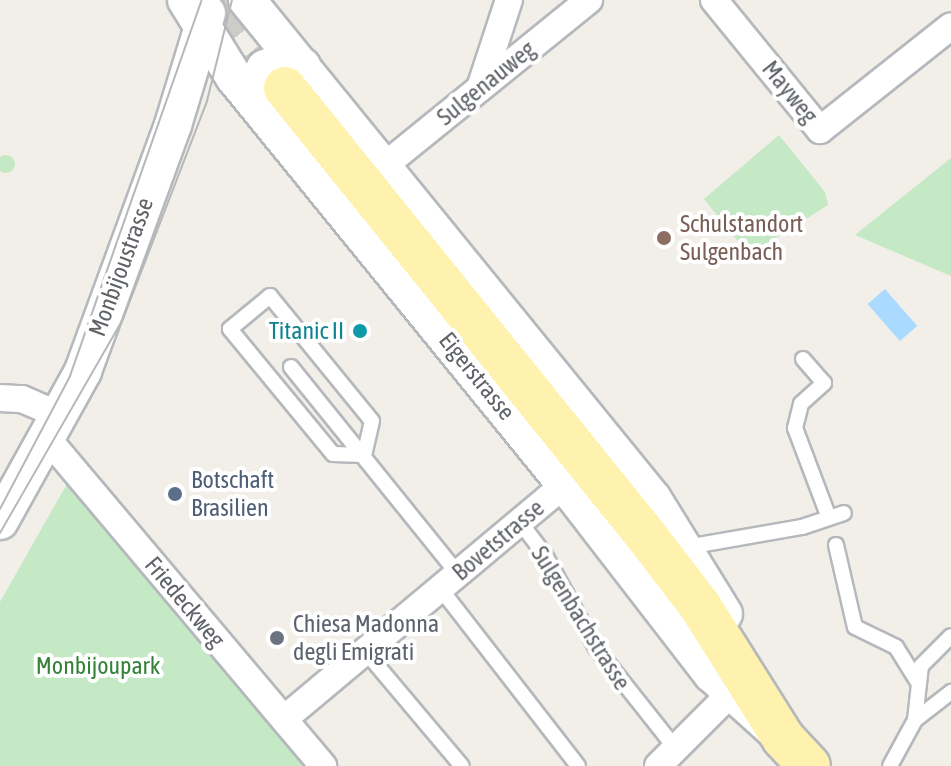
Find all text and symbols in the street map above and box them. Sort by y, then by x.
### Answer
street label: Sulgenauweg [431,35,541,131]
street label: Mayweg [756,55,824,129]
street label: Monbijoustrasse [83,194,159,340]
place label: Schulstandort Sulgenbach [680,210,803,266]
marker: Schulstandort Sulgenbach [655,229,673,247]
place label: Titanic II [269,317,344,345]
marker: Titanic II [351,322,369,340]
street label: Eigerstrasse [433,326,521,426]
place label: Botschaft Brasilien [191,466,274,522]
marker: Botschaft Brasilien [166,485,184,503]
street label: Bovetstrasse [446,493,550,587]
street label: Sulgenbachstrasse [525,541,637,695]
street label: Friedeckweg [139,551,231,653]
place label: Chiesa Madonna degli Emigrati [293,610,439,666]
marker: Chiesa Madonna degli Emigrati [268,629,286,647]
park label: Monbijoupark [36,652,160,680]

